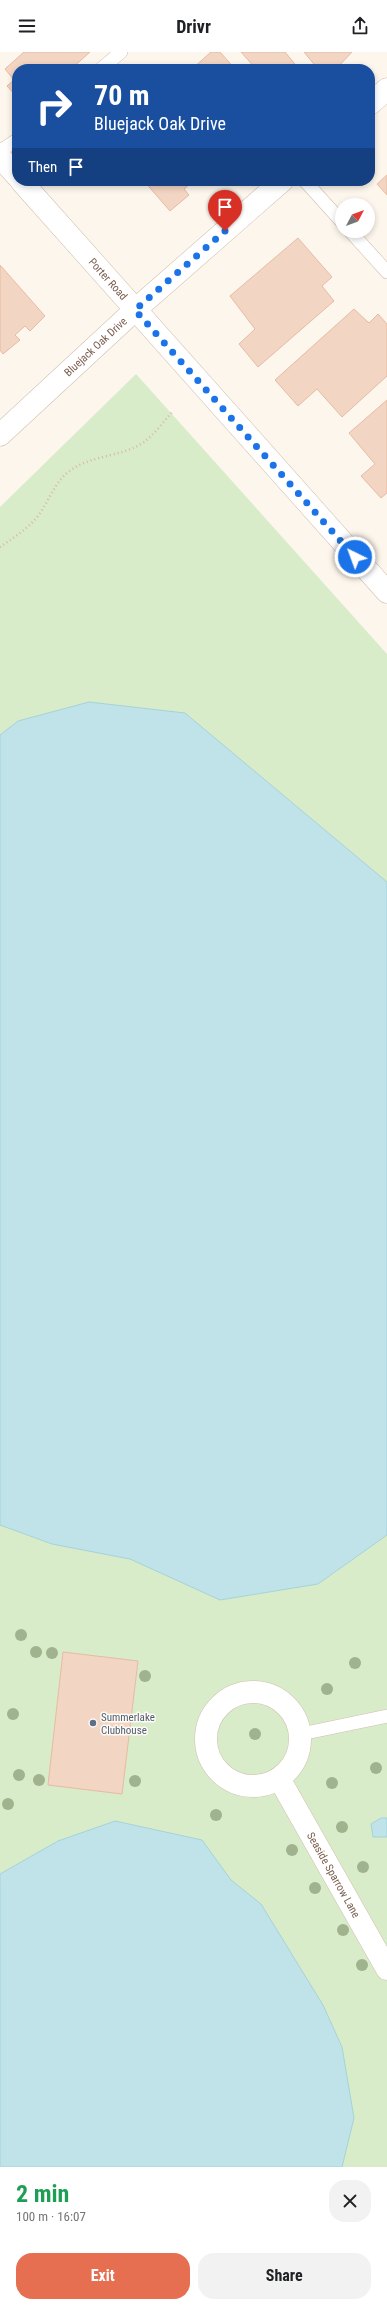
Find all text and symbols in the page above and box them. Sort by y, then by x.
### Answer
icon: menu [16,15,38,37]
icon: share [349,15,371,37]
text: Drivr [176,16,211,37]
text: 70 m [94,79,150,112]
icon: right [28,80,80,132]
text: Bluejack Oak Drive [94,113,226,134]
icon: arrive [65,156,87,178]
text: Then [28,158,57,176]
pin [208,190,242,231]
icon: arrive [214,196,236,218]
north arrow [335,198,375,238]
map controls [335,198,375,238]
street label: Porter Road [86,256,130,303]
street label: Bluejack Oak Drive [62,315,130,379]
position arrow [334,536,376,578]
place label: Summerlake Clubhouse [101,1711,155,1737]
marker: Summerlake Clubhouse [88,1718,98,1728]
street label: Seaside Sparrow Lane [304,1830,363,1920]
text: 2 min [16,2180,69,2208]
button: close [329,2180,371,2222]
text: 100 m · 16:07 [16,2209,86,2224]
button: Exit [16,2253,190,2299]
button: Share [198,2253,371,2299]

